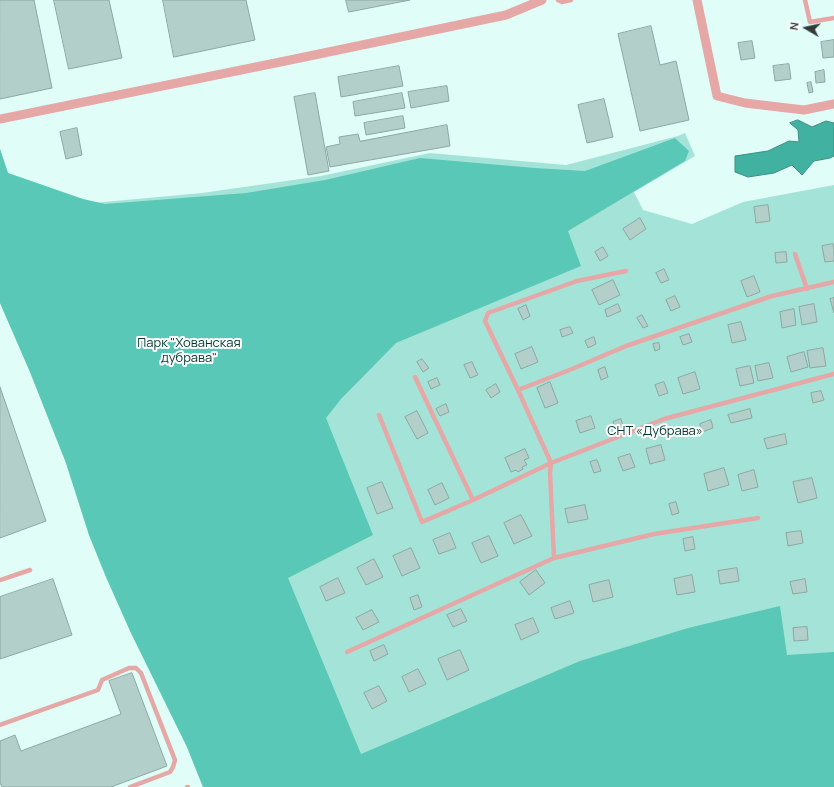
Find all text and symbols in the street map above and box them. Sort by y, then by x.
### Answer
north arrow [786,8,826,48]
text: N [786,21,802,31]
park label: Парк "Хованская дубрава" [137,335,241,366]
park label: СНТ «Дубрава» [607,423,703,439]

